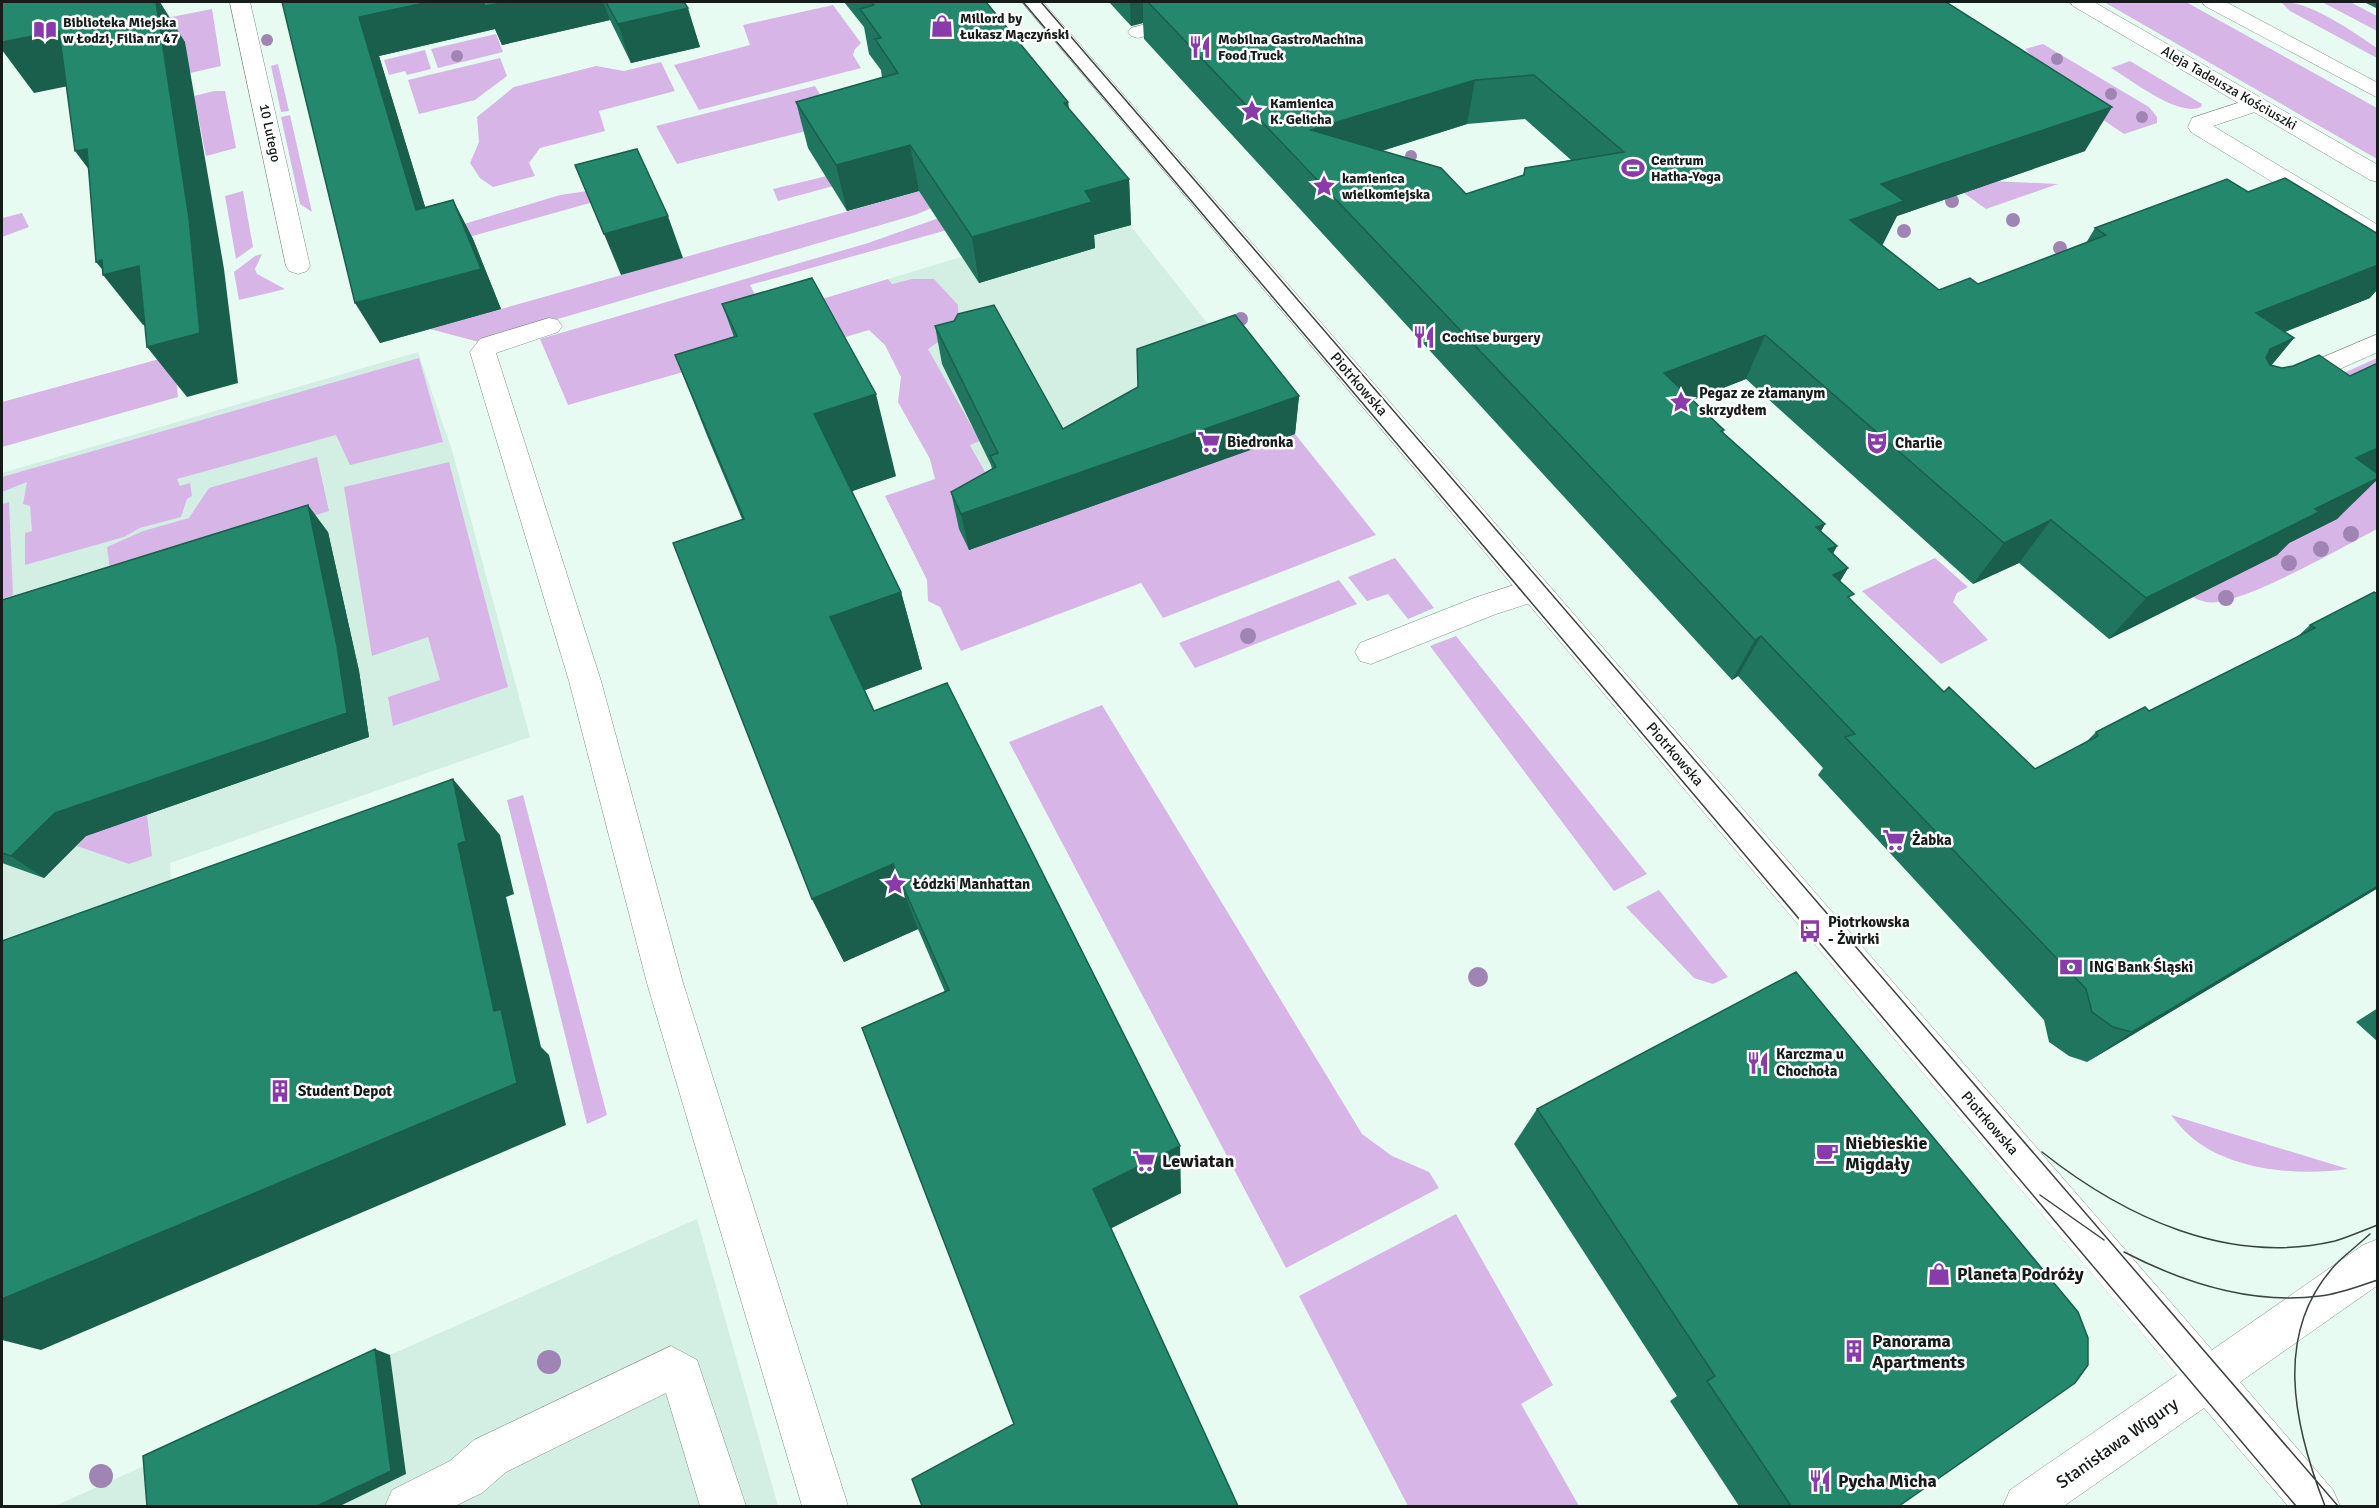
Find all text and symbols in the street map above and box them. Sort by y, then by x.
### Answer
place label: Millord by Łukasz Mączyński [959,10,1069,43]
shop icon: Millord by Łukasz Mączyński [929,13,955,39]
place label: Biblioteka Miejska w Łodzi, Filia nr 47 [63,14,179,47]
library icon: Biblioteka Miejska w Łodzi, Filia nr 47 [32,17,58,43]
place label: Mobilna GastroMachina Food Truck [1218,31,1363,64]
restaurant icon: Mobilna GastroMachina Food Truck [1187,34,1213,60]
street label: Aleja Tadeusza Kościuszki [2158,42,2300,134]
place label: Kamienica K. Gelicha [1270,95,1334,128]
place icon: Kamienica K. Gelicha [1239,98,1265,124]
street label: 10 Lutego [256,102,284,164]
place label: Centrum Hatha-Yoga [1651,152,1721,185]
sports icon: Centrum Hatha-Yoga [1620,155,1646,181]
place label: kamienica wielkomiejska [1342,170,1430,203]
place icon: kamienica wielkomiejska [1311,173,1337,199]
restaurant icon: Cochise burgery [1411,324,1437,350]
place label: Cochise burgery [1442,329,1540,346]
street label: Piotrkowska [1326,349,1392,419]
place label: Pegaz ze złamanym skrzydłem [1699,384,1825,419]
place icon: Pegaz ze złamanym skrzydłem [1668,389,1694,415]
supermarket icon: Biedronka [1196,429,1222,455]
theatre icon: Charlie [1864,430,1890,456]
place label: Biedronka [1227,433,1294,451]
place label: Charlie [1895,434,1942,452]
street label: Piotrkowska [1642,719,1708,789]
supermarket icon: Żabka [1881,827,1907,853]
place label: Żabka [1912,831,1952,849]
place icon: Łódzki Manhattan [882,871,908,897]
place label: Łódzki Manhattan [912,875,1030,893]
place label: Piotrkowska - Żwirki [1828,913,1910,948]
bus stop icon: Piotrkowska - Żwirki [1797,918,1823,944]
bank icon: ING Bank Śląski [2058,954,2084,980]
place label: ING Bank Śląski [2089,957,2193,976]
place label: Karczma u Chochoła [1776,1045,1844,1080]
restaurant icon: Karczma u Chochoła [1745,1050,1771,1076]
building icon: Student Depot [267,1078,293,1104]
place label: Student Depot [298,1082,392,1100]
street label: Piotrkowska [1957,1088,2023,1158]
place label: Niebieskie Migdały [1845,1132,1927,1175]
cafe icon: Niebieskie Migdały [1814,1140,1840,1166]
supermarket icon: Lewiatan [1131,1148,1157,1174]
place label: Lewiatan [1162,1150,1234,1172]
shop icon: Planeta Podróży [1926,1261,1952,1287]
place label: Planeta Podróży [1957,1263,2084,1285]
place label: Panorama Apartments [1872,1330,1965,1373]
building icon: Panorama Apartments [1841,1338,1867,1364]
street label: Stanisława Wigury [2052,1392,2183,1493]
restaurant icon: Pycha Micha [1807,1468,1833,1494]
place label: Pycha Micha [1838,1470,1937,1492]

